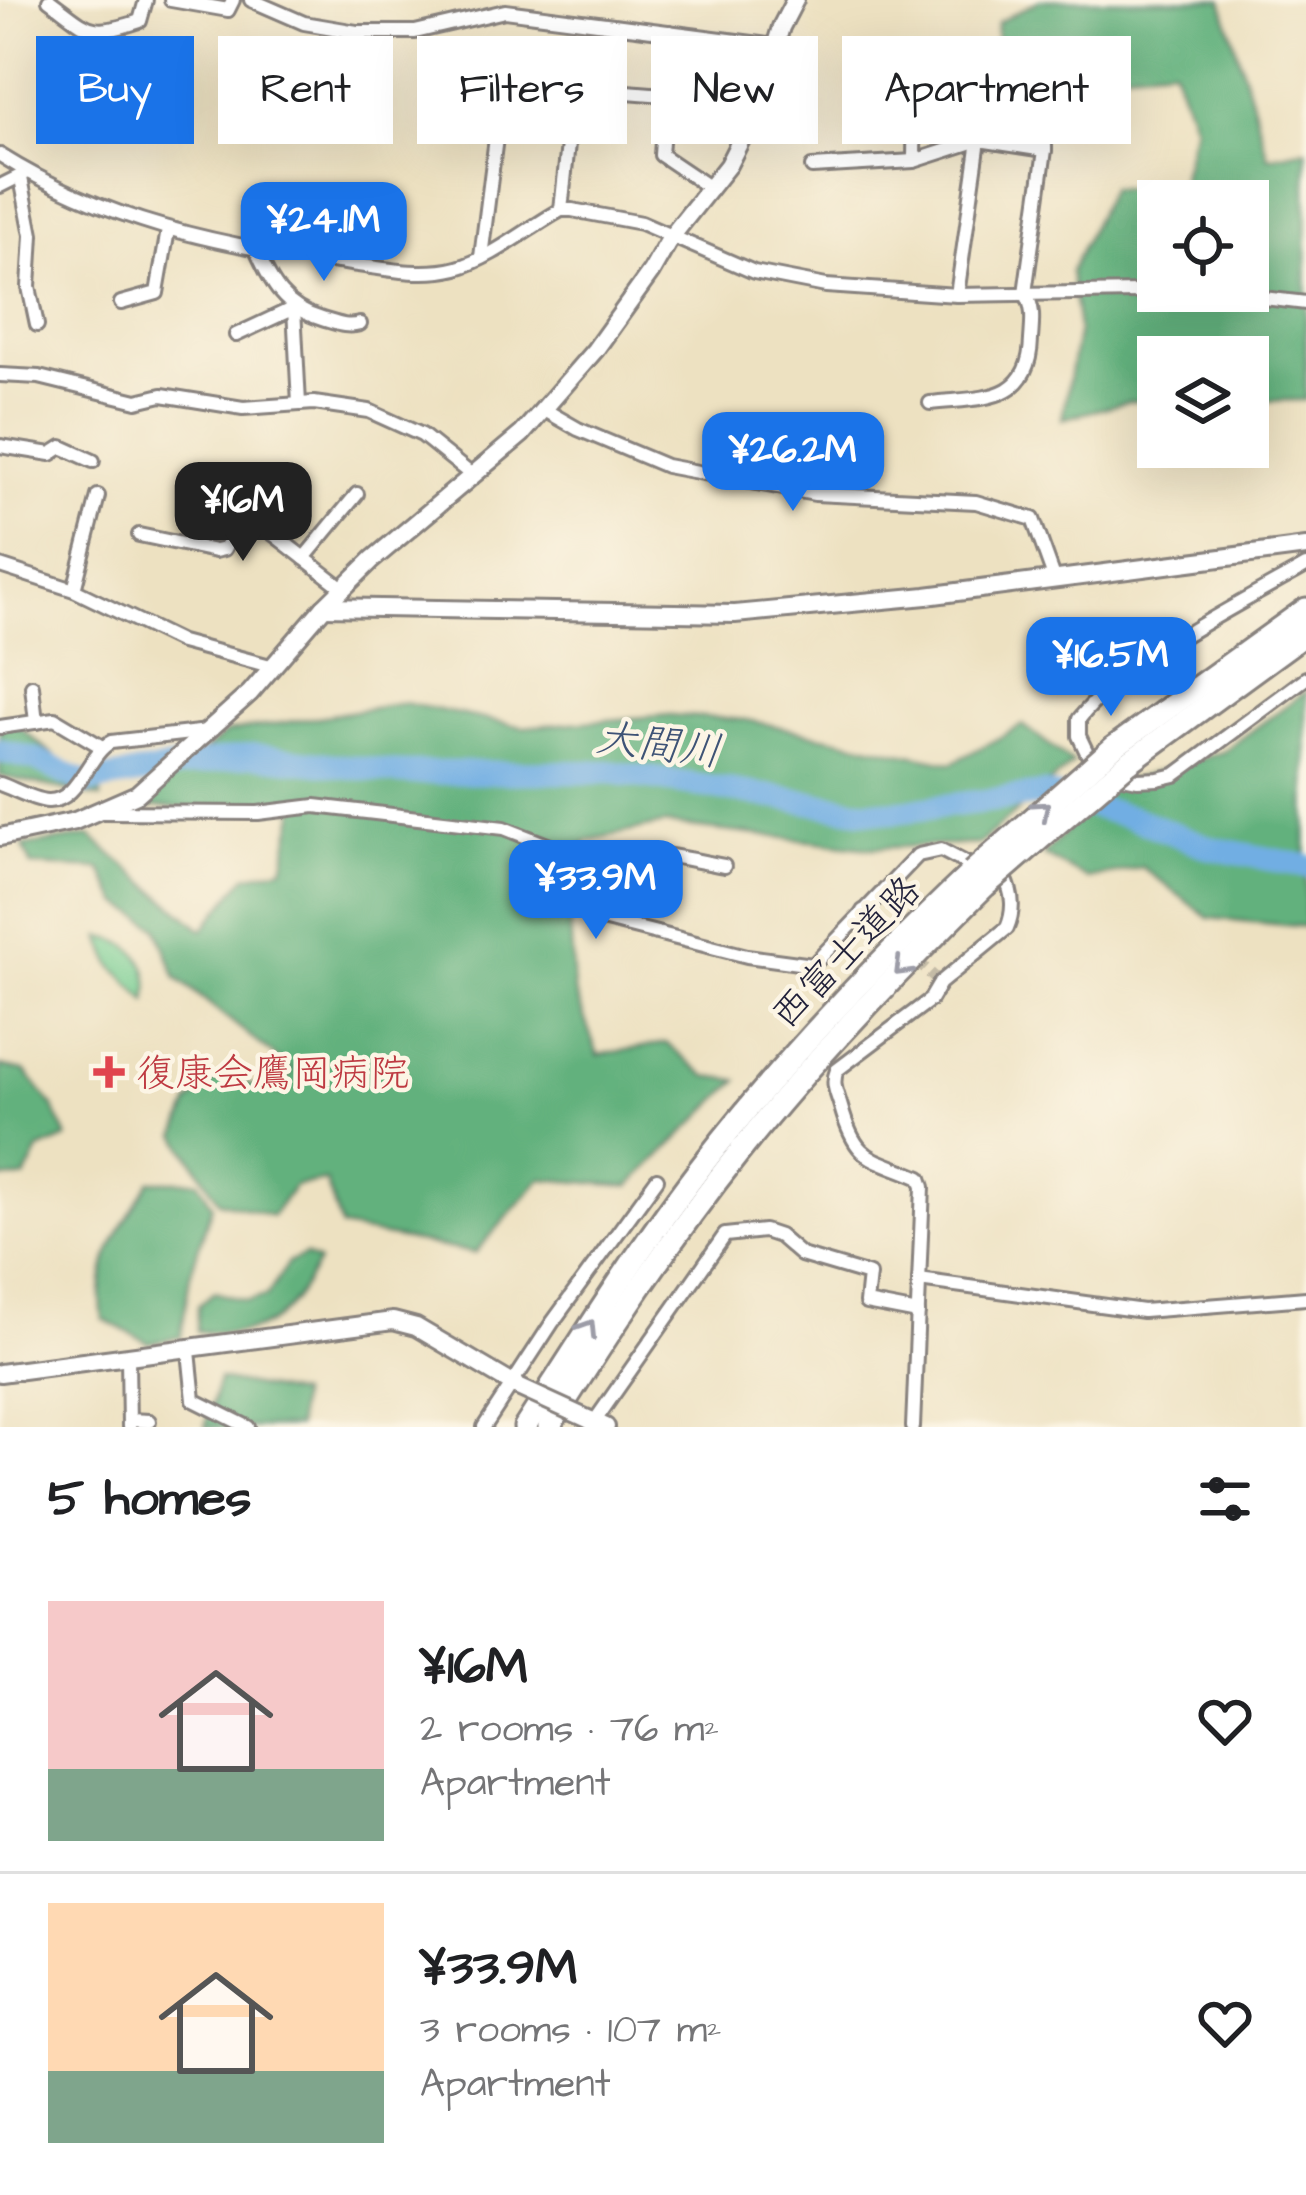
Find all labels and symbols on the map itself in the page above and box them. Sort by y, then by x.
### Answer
pin: ¥24.1M [226,182,422,284]
pin: ¥26.2M [695,412,891,514]
pin: ¥16M [172,462,314,564]
pin: ¥16.5M [1013,617,1209,719]
water label: 大間川 [593,710,725,782]
one-way arrow [1029,802,1050,823]
pin: ¥33.9M [498,840,694,942]
street label: 西富士道路 [760,864,934,1042]
one-way arrow [894,954,916,976]
place label: 復康会鷹岡病院 [136,1048,409,1102]
marker: 復康会鷹岡病院 [93,1056,125,1088]
one-way arrow [574,1320,596,1342]

